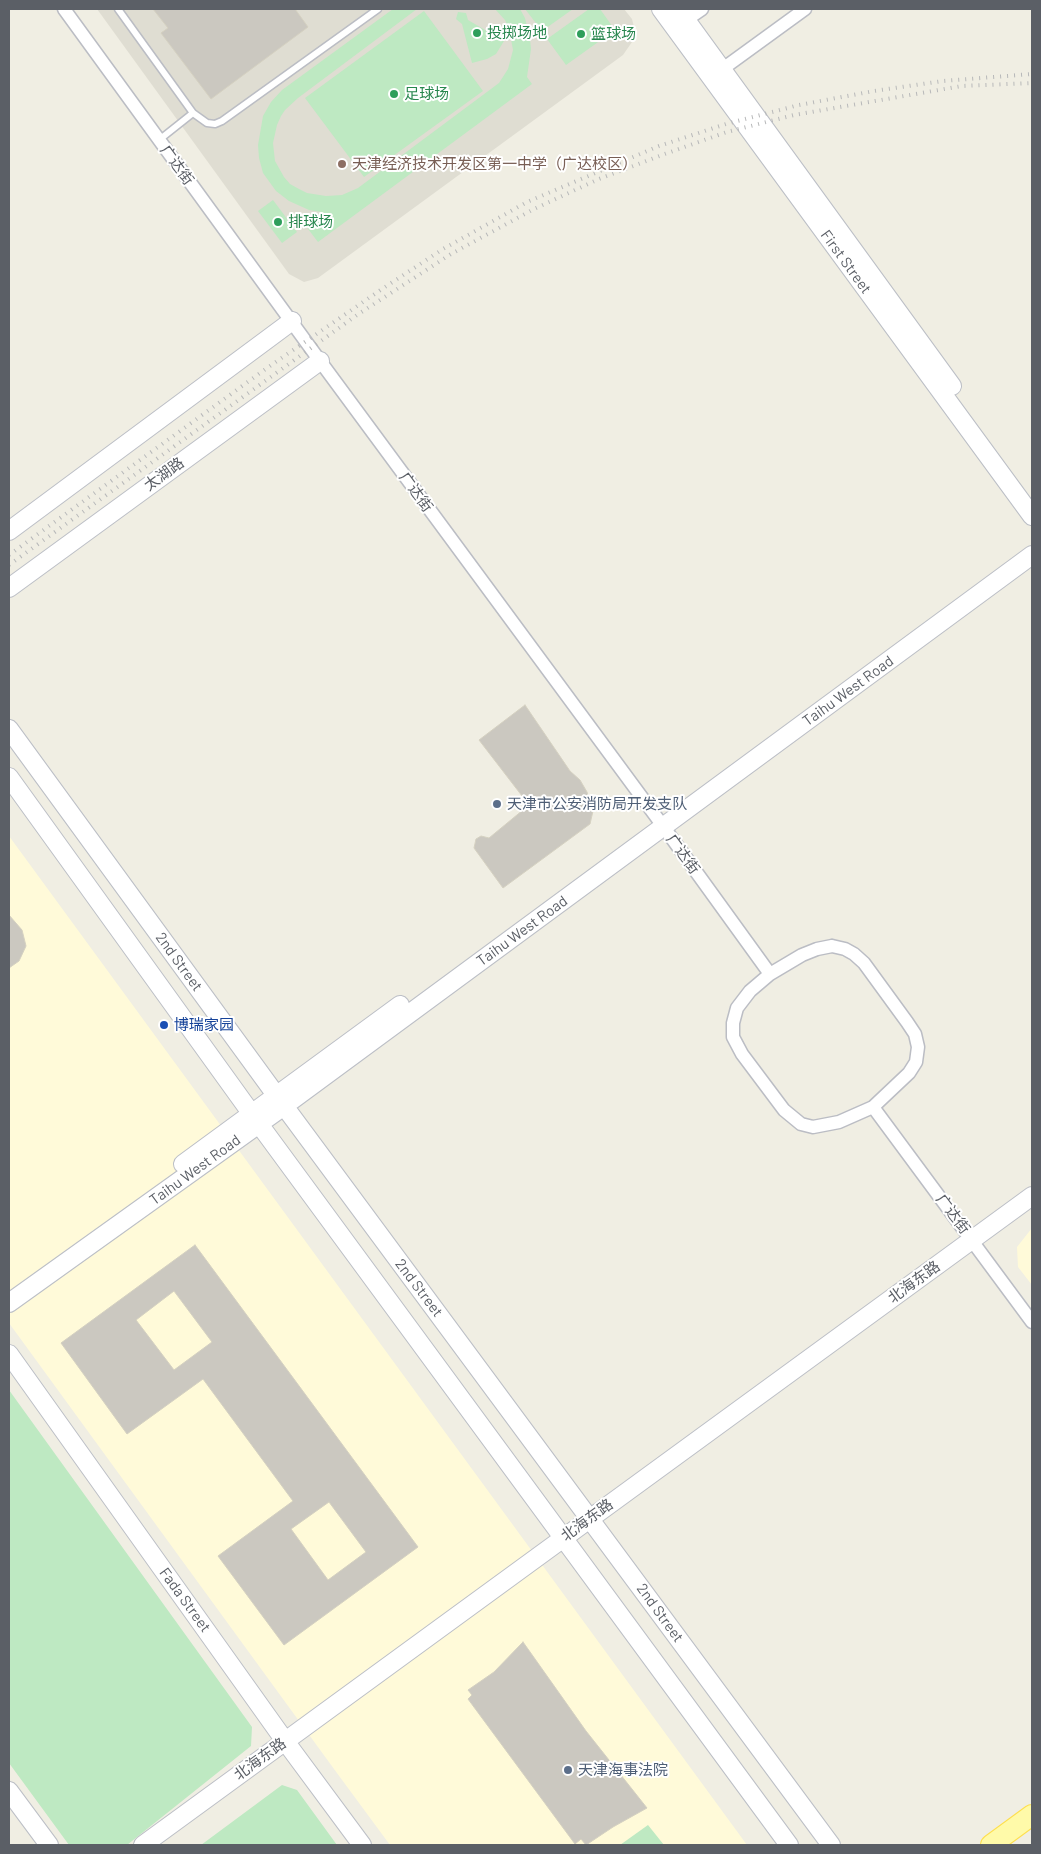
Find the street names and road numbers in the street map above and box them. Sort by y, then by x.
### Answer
street label: 广达街 [156,142,198,188]
street label: First Street [817,227,875,297]
street label: 太湖路 [141,453,187,495]
street label: 广达街 [395,469,437,515]
street label: Taihu West Road [799,652,897,730]
street label: 广达街 [662,831,704,877]
street label: Taihu West Road [473,892,571,970]
street label: 2nd Street [152,929,206,995]
street label: Taihu West Road [146,1131,244,1209]
street label: 广达街 [932,1191,974,1237]
street label: 2nd Street [391,1255,447,1321]
street label: 北海东路 [884,1257,944,1307]
street label: 北海东路 [557,1495,617,1545]
street label: Fada Street [156,1564,214,1636]
street label: 2nd Street [633,1580,687,1646]
street label: 北海东路 [230,1734,290,1784]

